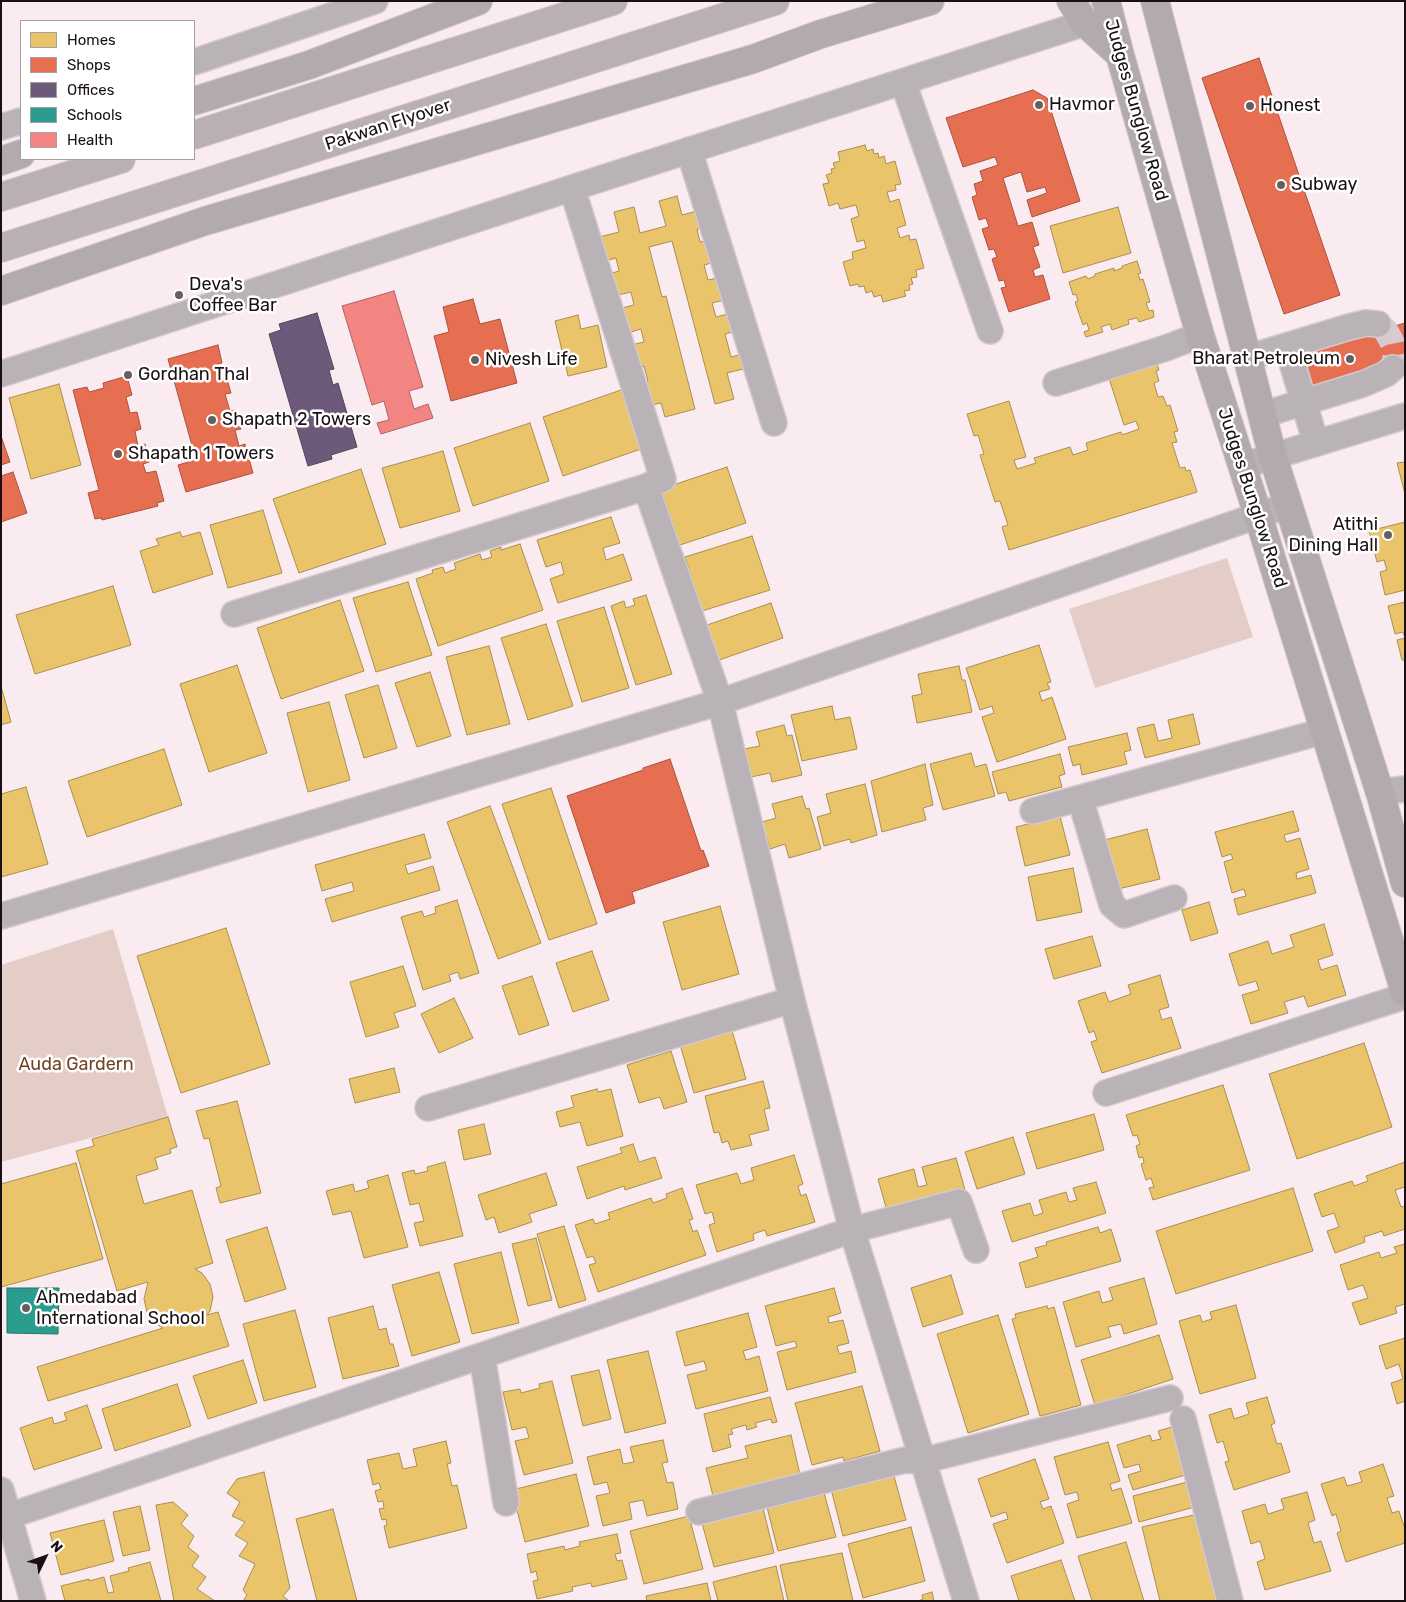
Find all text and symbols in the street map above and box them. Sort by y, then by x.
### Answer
street label: Judges Bunglow Road [1100,17,1172,203]
legend [20,20,195,160]
text: Homes [67,31,116,49]
text: Shops [67,56,111,74]
text: Offices [67,81,114,99]
street label: Pakwan Flyover [322,94,454,156]
place label: Havmor [1049,94,1115,116]
place label: Honest [1260,95,1320,117]
marker: Havmor [1033,99,1045,111]
marker: Honest [1244,100,1256,112]
text: Schools [67,106,122,124]
text: Health [67,131,113,149]
place label: Subway [1291,174,1357,196]
marker: Subway [1275,179,1287,191]
place label: Deva's Coffee Bar [189,274,277,316]
marker: Deva's Coffee Bar [173,289,185,301]
place label: Bharat Petroleum [1192,348,1340,370]
place label: Nivesh Life [485,349,577,371]
marker: Bharat Petroleum [1344,353,1356,365]
marker: Nivesh Life [469,354,481,366]
place label: Gordhan Thal [138,364,249,386]
marker: Gordhan Thal [122,369,134,381]
street label: Judges Bunglow Road [1213,405,1291,591]
place label: Shapath 2 Towers [222,409,371,431]
marker: Shapath 2 Towers [206,414,218,426]
place label: Shapath 1 Towers [128,443,274,465]
marker: Shapath 1 Towers [112,448,124,460]
place label: Atithi Dining Hall [1288,514,1378,556]
marker: Atithi Dining Hall [1382,529,1394,541]
park label: Auda Gardern [18,1054,134,1076]
place label: Ahmedabad International School [36,1287,205,1330]
marker: Ahmedabad International School [20,1302,32,1314]
north arrow [20,1532,70,1582]
text: N [47,1537,66,1556]

